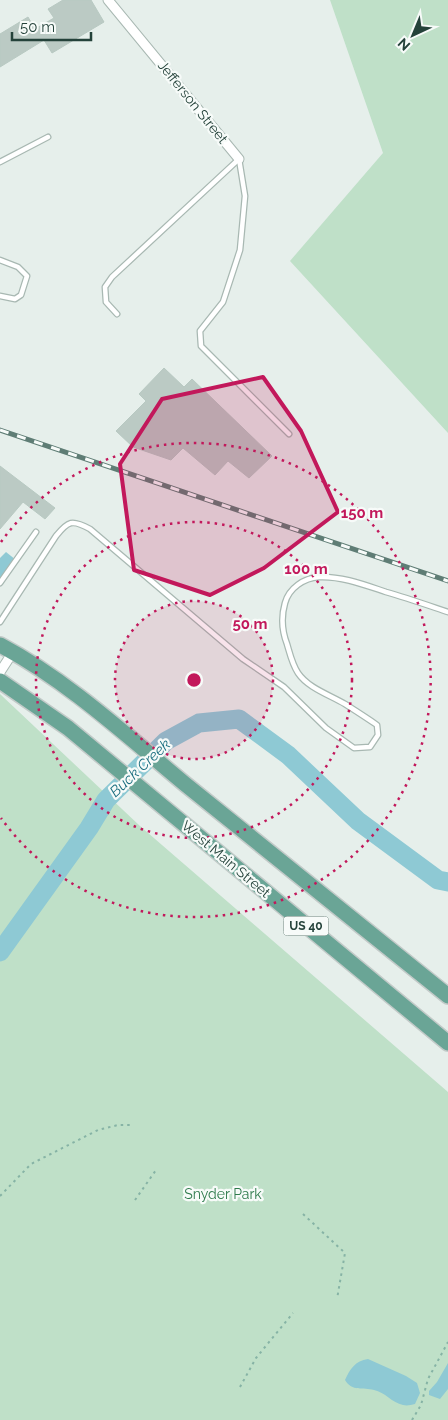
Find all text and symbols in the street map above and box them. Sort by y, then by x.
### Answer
scale bar [12,10,91,42]
north arrow [388,10,438,60]
text: 50 m [20,18,55,36]
text: N [395,35,413,54]
street label: Jefferson Street [155,58,231,147]
text: 150 m [341,504,383,522]
text: 100 m [284,560,328,578]
text: 50 m [232,615,268,633]
centre of rings [185,671,203,689]
water label: Buck Creek [106,735,174,801]
street label: West Main Street [179,817,274,901]
road number: US 40 [284,916,328,936]
park label: Snyder Park [184,1186,262,1202]

